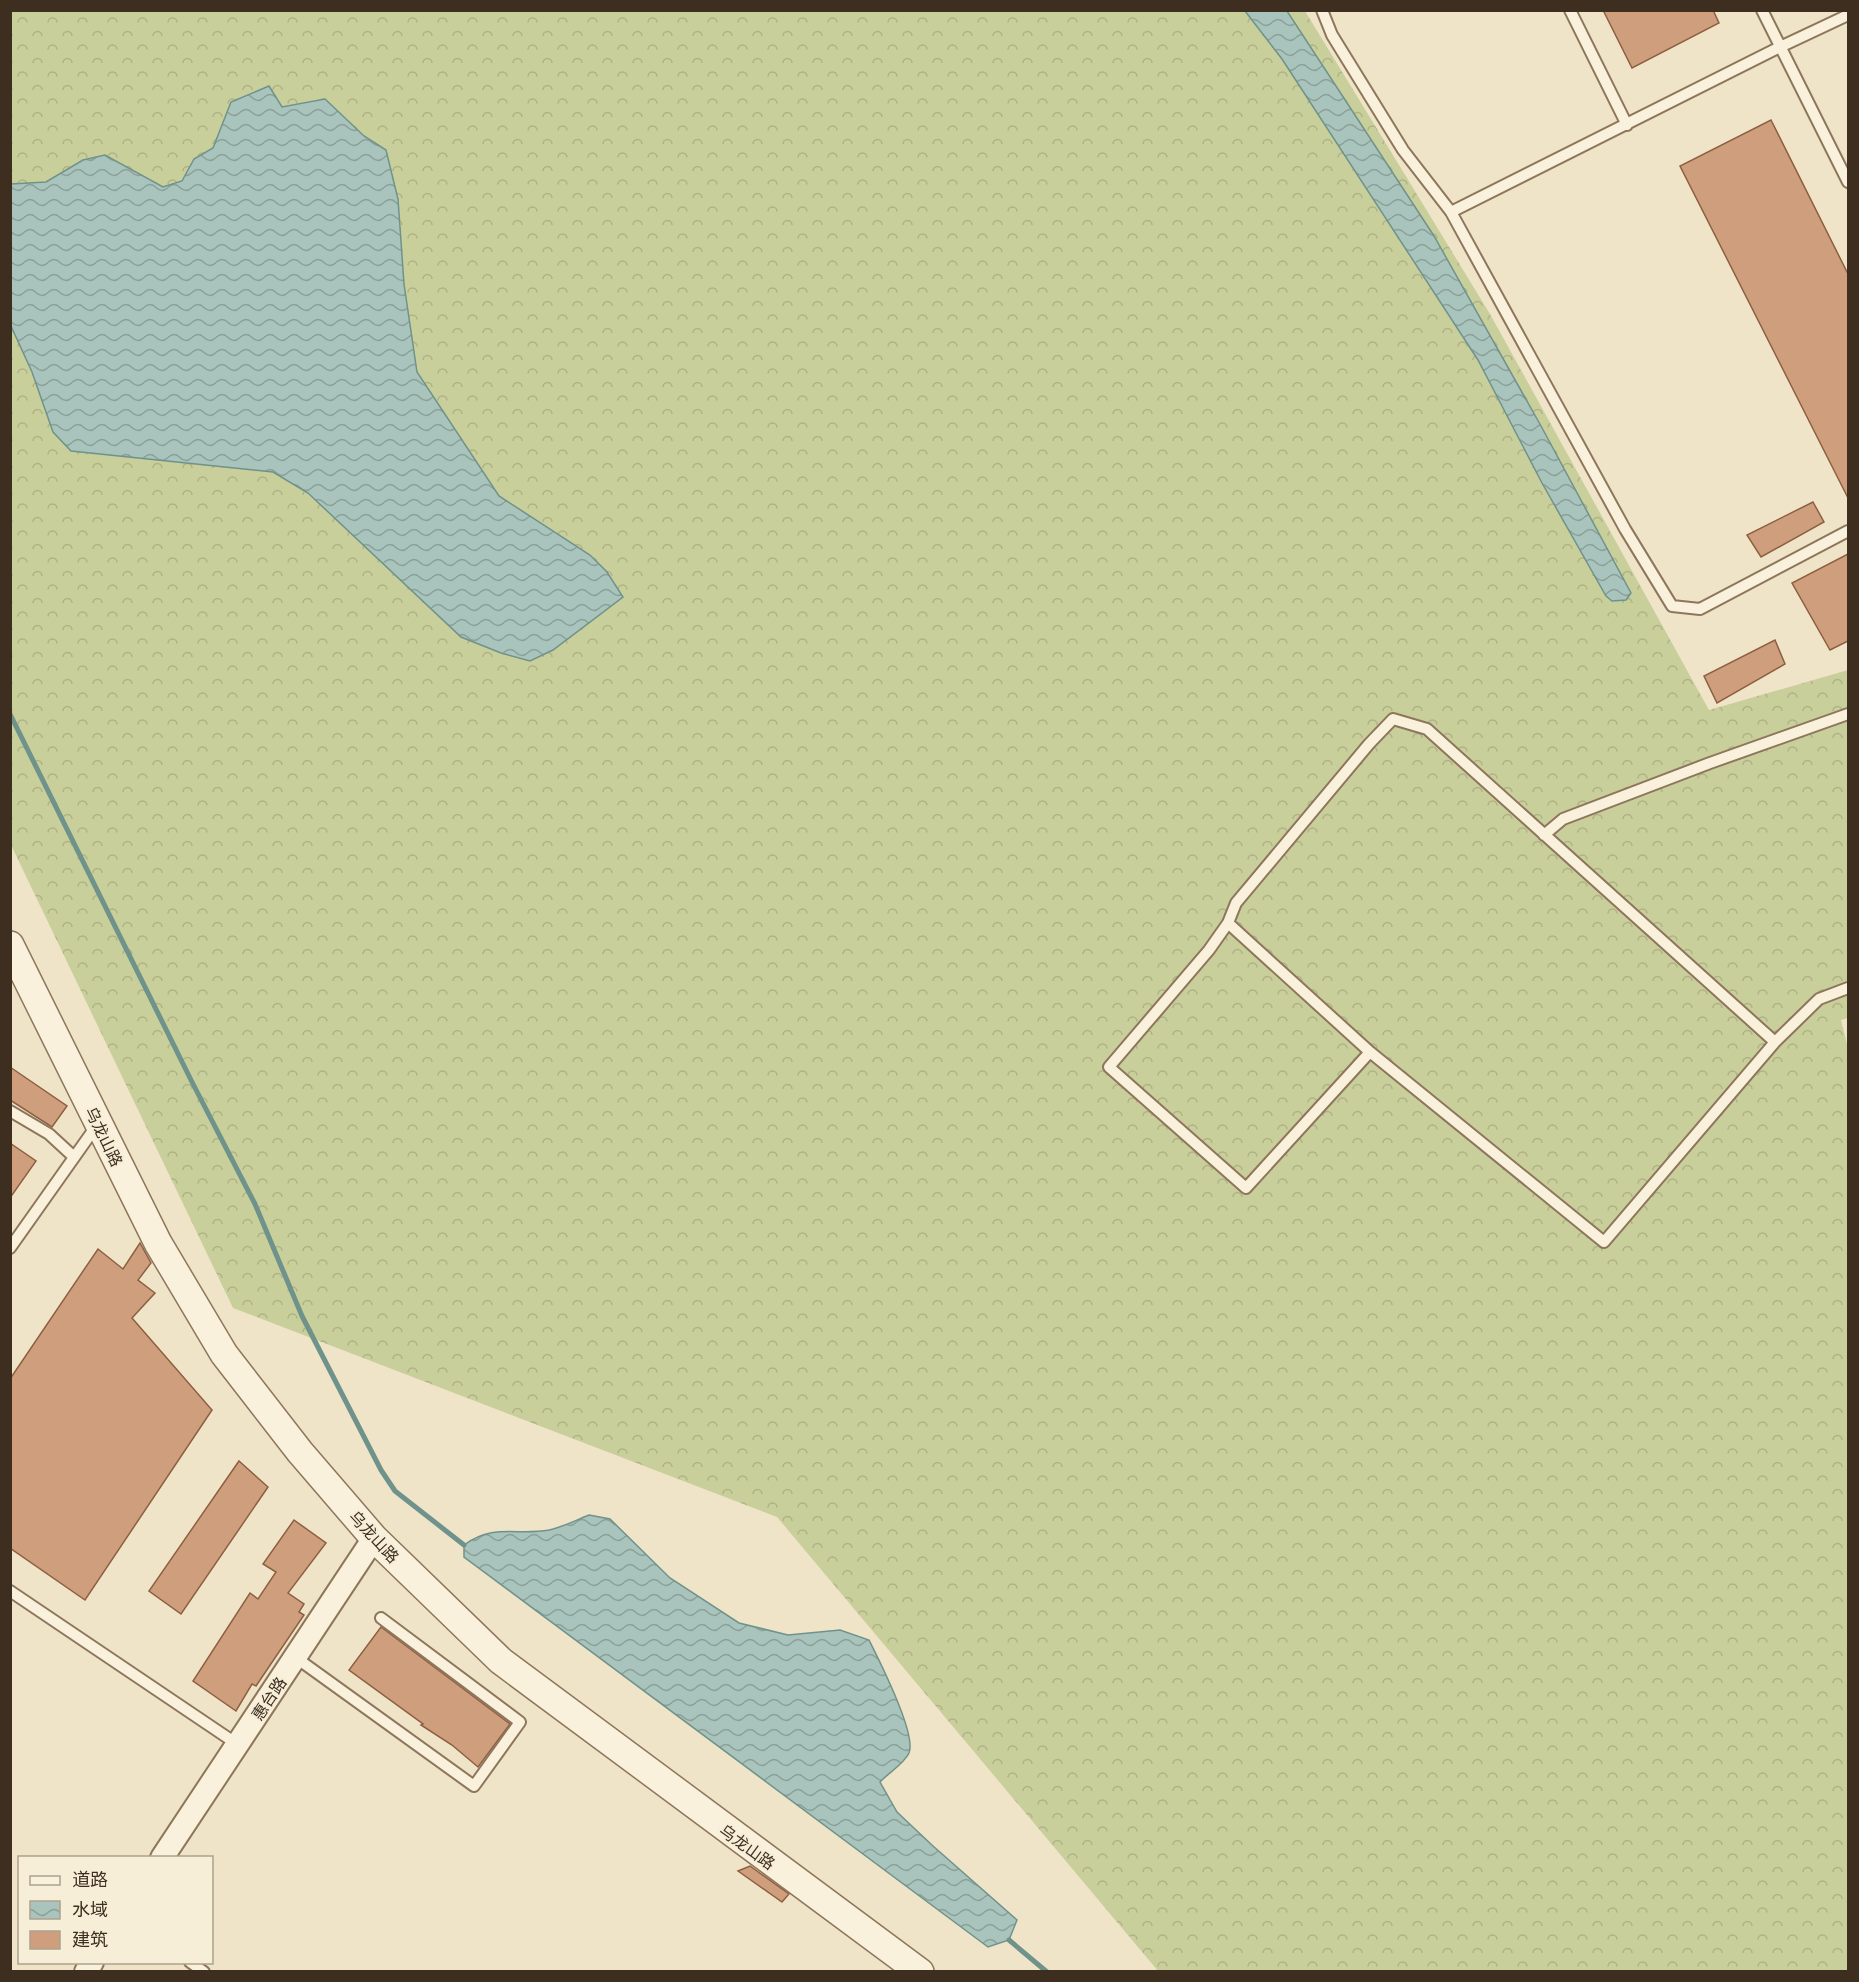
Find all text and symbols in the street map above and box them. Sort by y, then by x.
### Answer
street label: 乌龙山路 [80,1102,130,1170]
street label: 乌龙山路 [344,1504,406,1568]
street label: 惠台路 [245,1671,291,1725]
street label: 乌龙山路 [715,1817,781,1875]
legend [18,1856,213,1964]
text: 道路 [72,1865,108,1892]
text: 水域 [72,1895,108,1922]
text: 建筑 [72,1925,108,1952]

